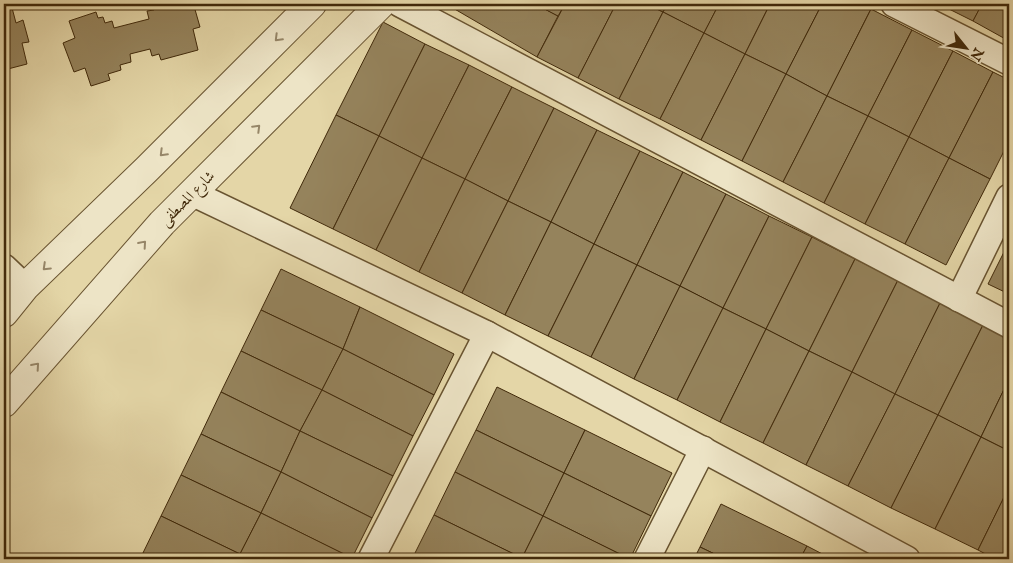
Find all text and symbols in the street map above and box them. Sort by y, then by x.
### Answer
north arrow [940,22,990,72]
one-way arrow [275,33,284,42]
text: N [966,43,988,64]
one-way arrow [251,125,260,134]
one-way arrow [160,148,169,157]
street label: شارع المصطفى [156,167,221,232]
one-way arrow [137,240,146,249]
one-way arrow [43,261,52,270]
one-way arrow [30,363,39,372]

